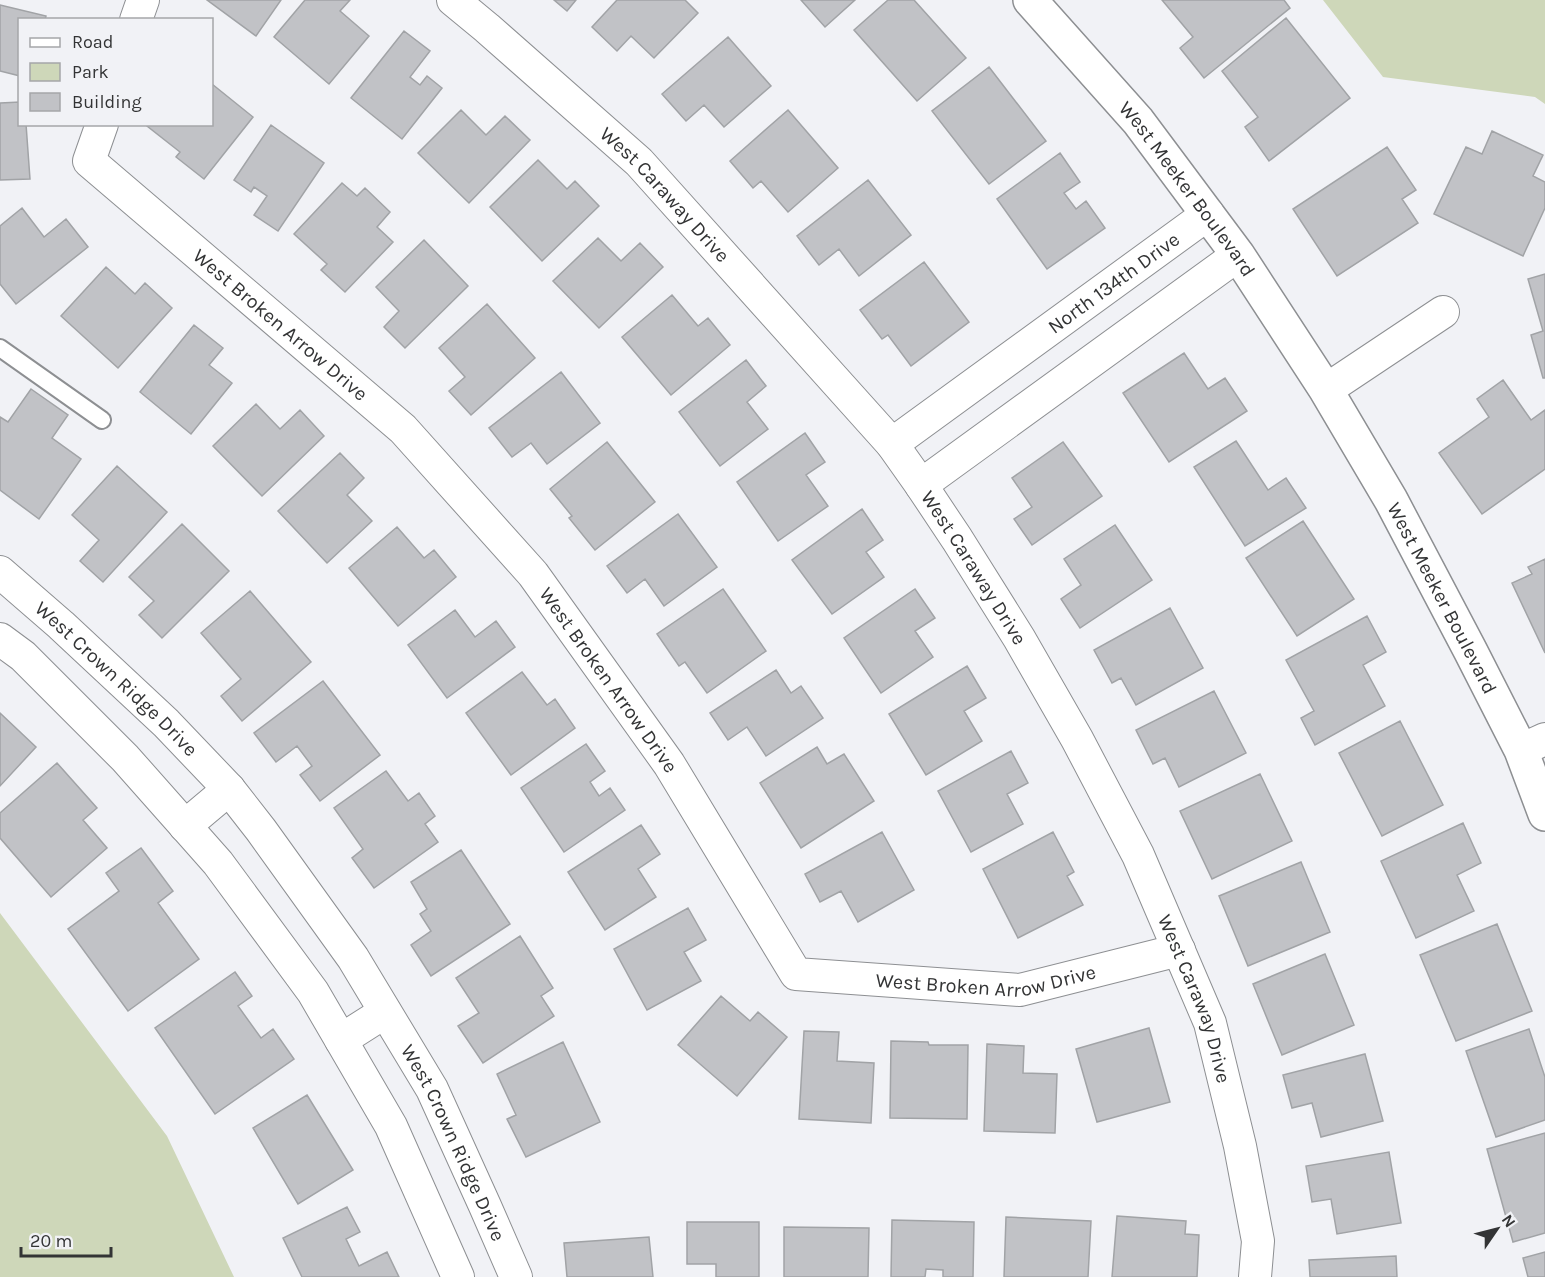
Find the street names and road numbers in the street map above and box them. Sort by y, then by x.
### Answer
street label: West Meeker Boulevard [1114,96,1260,281]
street label: West Caraway Drive [596,122,735,267]
street label: North 134th Drive [1043,227,1184,338]
street label: West Broken Arrow Drive [189,244,372,405]
street label: West Caraway Drive [917,486,1032,649]
street label: West Meeker Boulevard [1383,498,1502,698]
street label: West Broken Arrow Drive [535,583,683,777]
street label: West Crown Ridge Drive [30,596,203,761]
street label: West Caraway Drive [1153,911,1236,1085]
street label: West Broken Arrow Drive [875,960,1098,1002]
street label: West Crown Ridge Drive [396,1040,510,1244]

